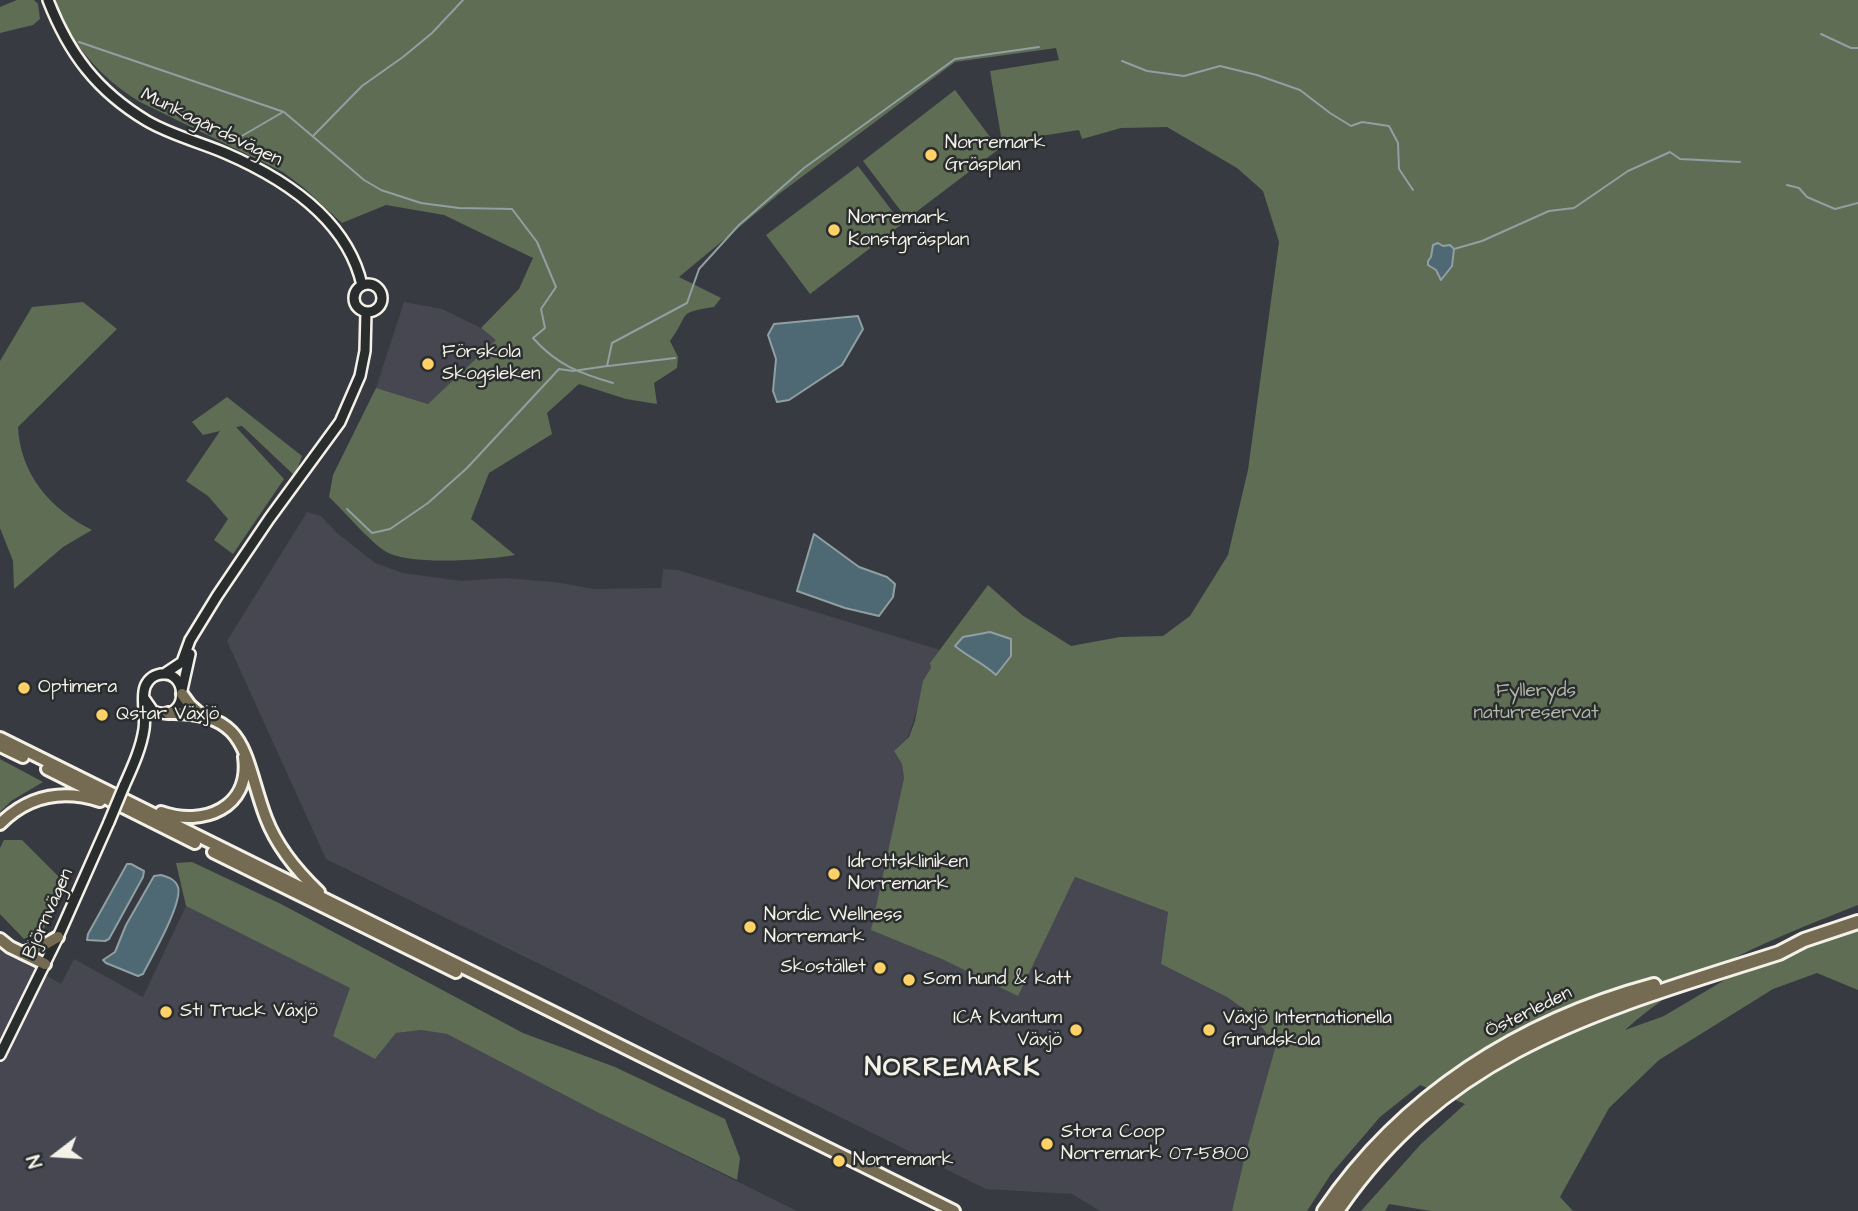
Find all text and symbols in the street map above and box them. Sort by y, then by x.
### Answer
street label: Munkagårdsvägen [137,84,285,172]
place label: Norremark Gräsplan [945,133,1045,177]
marker: Norremark Gräsplan [923,147,939,163]
place label: Norremark Konstgräsplan [848,208,969,252]
marker: Norremark Konstgräsplan [826,222,842,238]
place label: Förskola Skogsleken [442,342,541,386]
marker: Förskola Skogsleken [420,356,436,372]
place label: Optimera [38,677,117,699]
marker: Optimera [16,680,32,696]
park label: Fylleryds naturreservat [1473,681,1599,725]
place label: Qstar Växjö [116,704,219,726]
marker: Qstar Växjö [94,707,110,723]
place label: Idrottskliniken Norremark [848,852,968,896]
street label: Björnvägen [19,865,79,963]
marker: Idrottskliniken Norremark [826,866,842,882]
place label: Nordic Wellness Norremark [764,905,902,949]
marker: Nordic Wellness Norremark [742,919,758,935]
place label: Skostället [781,957,866,979]
marker: Skostället [872,960,888,976]
place label: Som hund & katt [923,969,1071,991]
marker: Som hund & katt [901,972,917,988]
street label: Österleden [1482,982,1576,1044]
place label: St1 Truck Växjö [180,1001,318,1023]
marker: St1 Truck Växjö [158,1004,174,1020]
place label: ICA Kvantum Växjö [953,1008,1062,1052]
place label: Växjö Internationella Grundskola [1223,1008,1392,1052]
marker: ICA Kvantum Växjö [1068,1022,1084,1038]
marker: Växjö Internationella Grundskola [1201,1022,1217,1038]
district label: NORREMARK [866,1054,1040,1086]
north arrow [21,1120,91,1190]
place label: Stora Coop Norremark 07-5800 [1061,1122,1248,1166]
marker: Stora Coop Norremark 07-5800 [1039,1136,1055,1152]
place label: Norremark [853,1150,953,1172]
text: N [21,1152,50,1171]
marker: Norremark [831,1153,847,1169]

